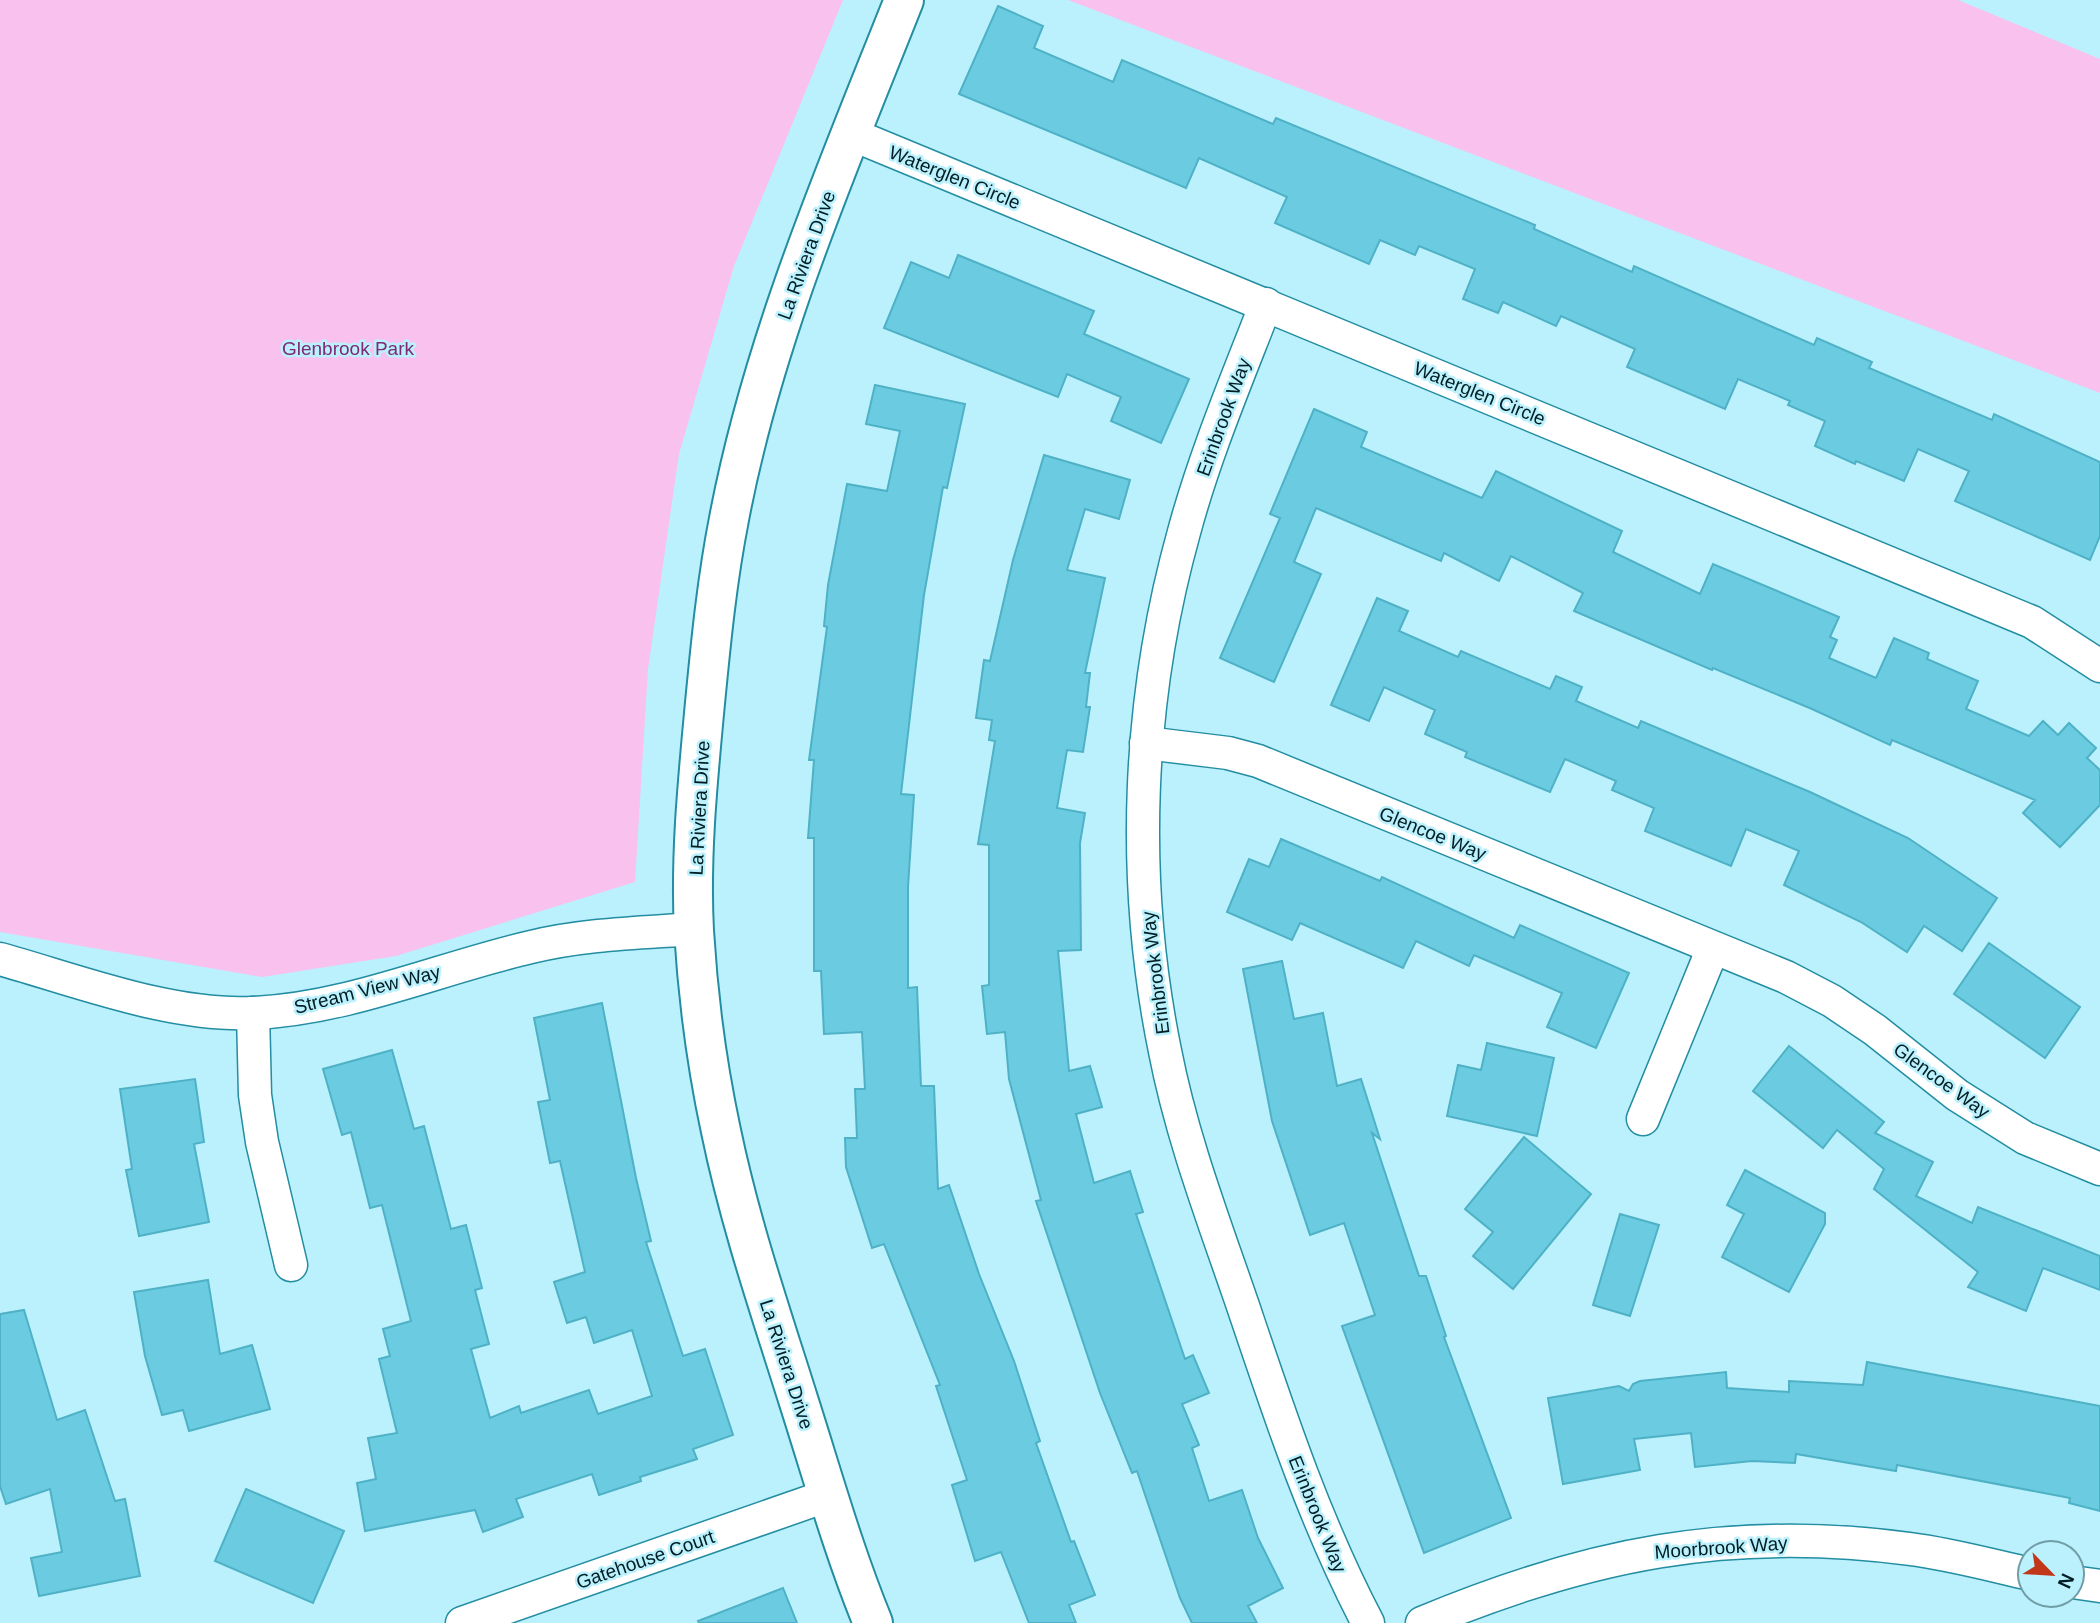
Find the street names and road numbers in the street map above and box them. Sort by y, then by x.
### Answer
street label: Waterglen Circle [886,142,1024,213]
street label: La Riviera Drive [773,188,839,322]
street label: Erinbrook Way [1192,355,1255,479]
street label: Waterglen Circle [1411,358,1549,429]
street label: La Riviera Drive [685,740,714,876]
street label: Glencoe Way [1376,802,1490,865]
street label: Erinbrook Way [1137,910,1173,1036]
street label: Stream View Way [292,961,443,1018]
street label: Glencoe Way [1890,1039,1994,1123]
street label: La Riviera Drive [756,1297,817,1432]
street label: Erinbrook Way [1285,1453,1351,1576]
street label: Gatehouse Court [573,1526,718,1593]
street label: Moorbrook Way [1654,1532,1789,1563]

